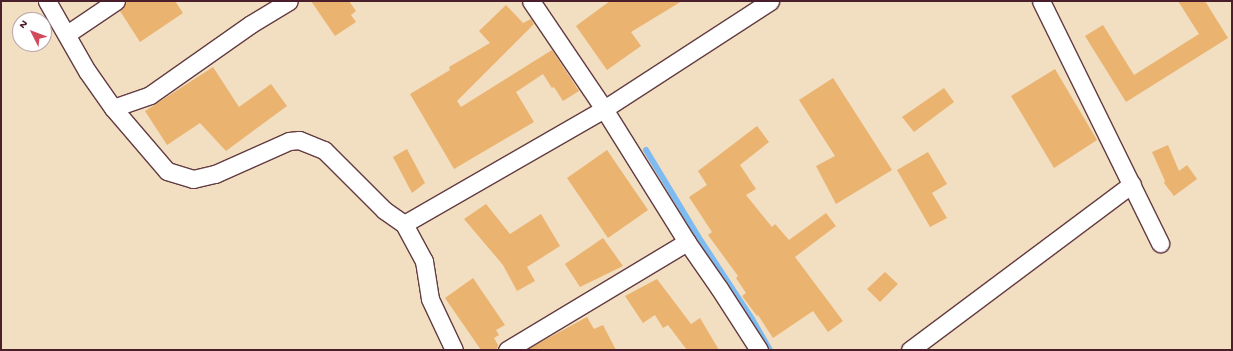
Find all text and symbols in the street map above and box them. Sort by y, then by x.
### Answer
north arrow [12,12,52,52]
text: N [17,18,31,31]

